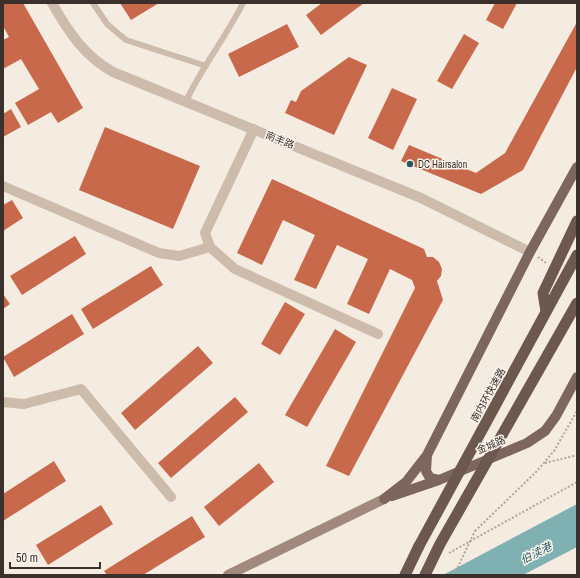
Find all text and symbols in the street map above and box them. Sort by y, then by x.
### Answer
street label: 南丰路 [264,128,296,152]
place label: DC Hairsalon [418,158,467,171]
marker: DC Hairsalon [405,159,415,169]
street label: 南内环快速路 [468,366,508,424]
street label: 金城路 [475,433,507,457]
water label: 伯渎港 [518,538,556,567]
scale bar [10,544,100,570]
text: 50 m [16,550,38,566]

